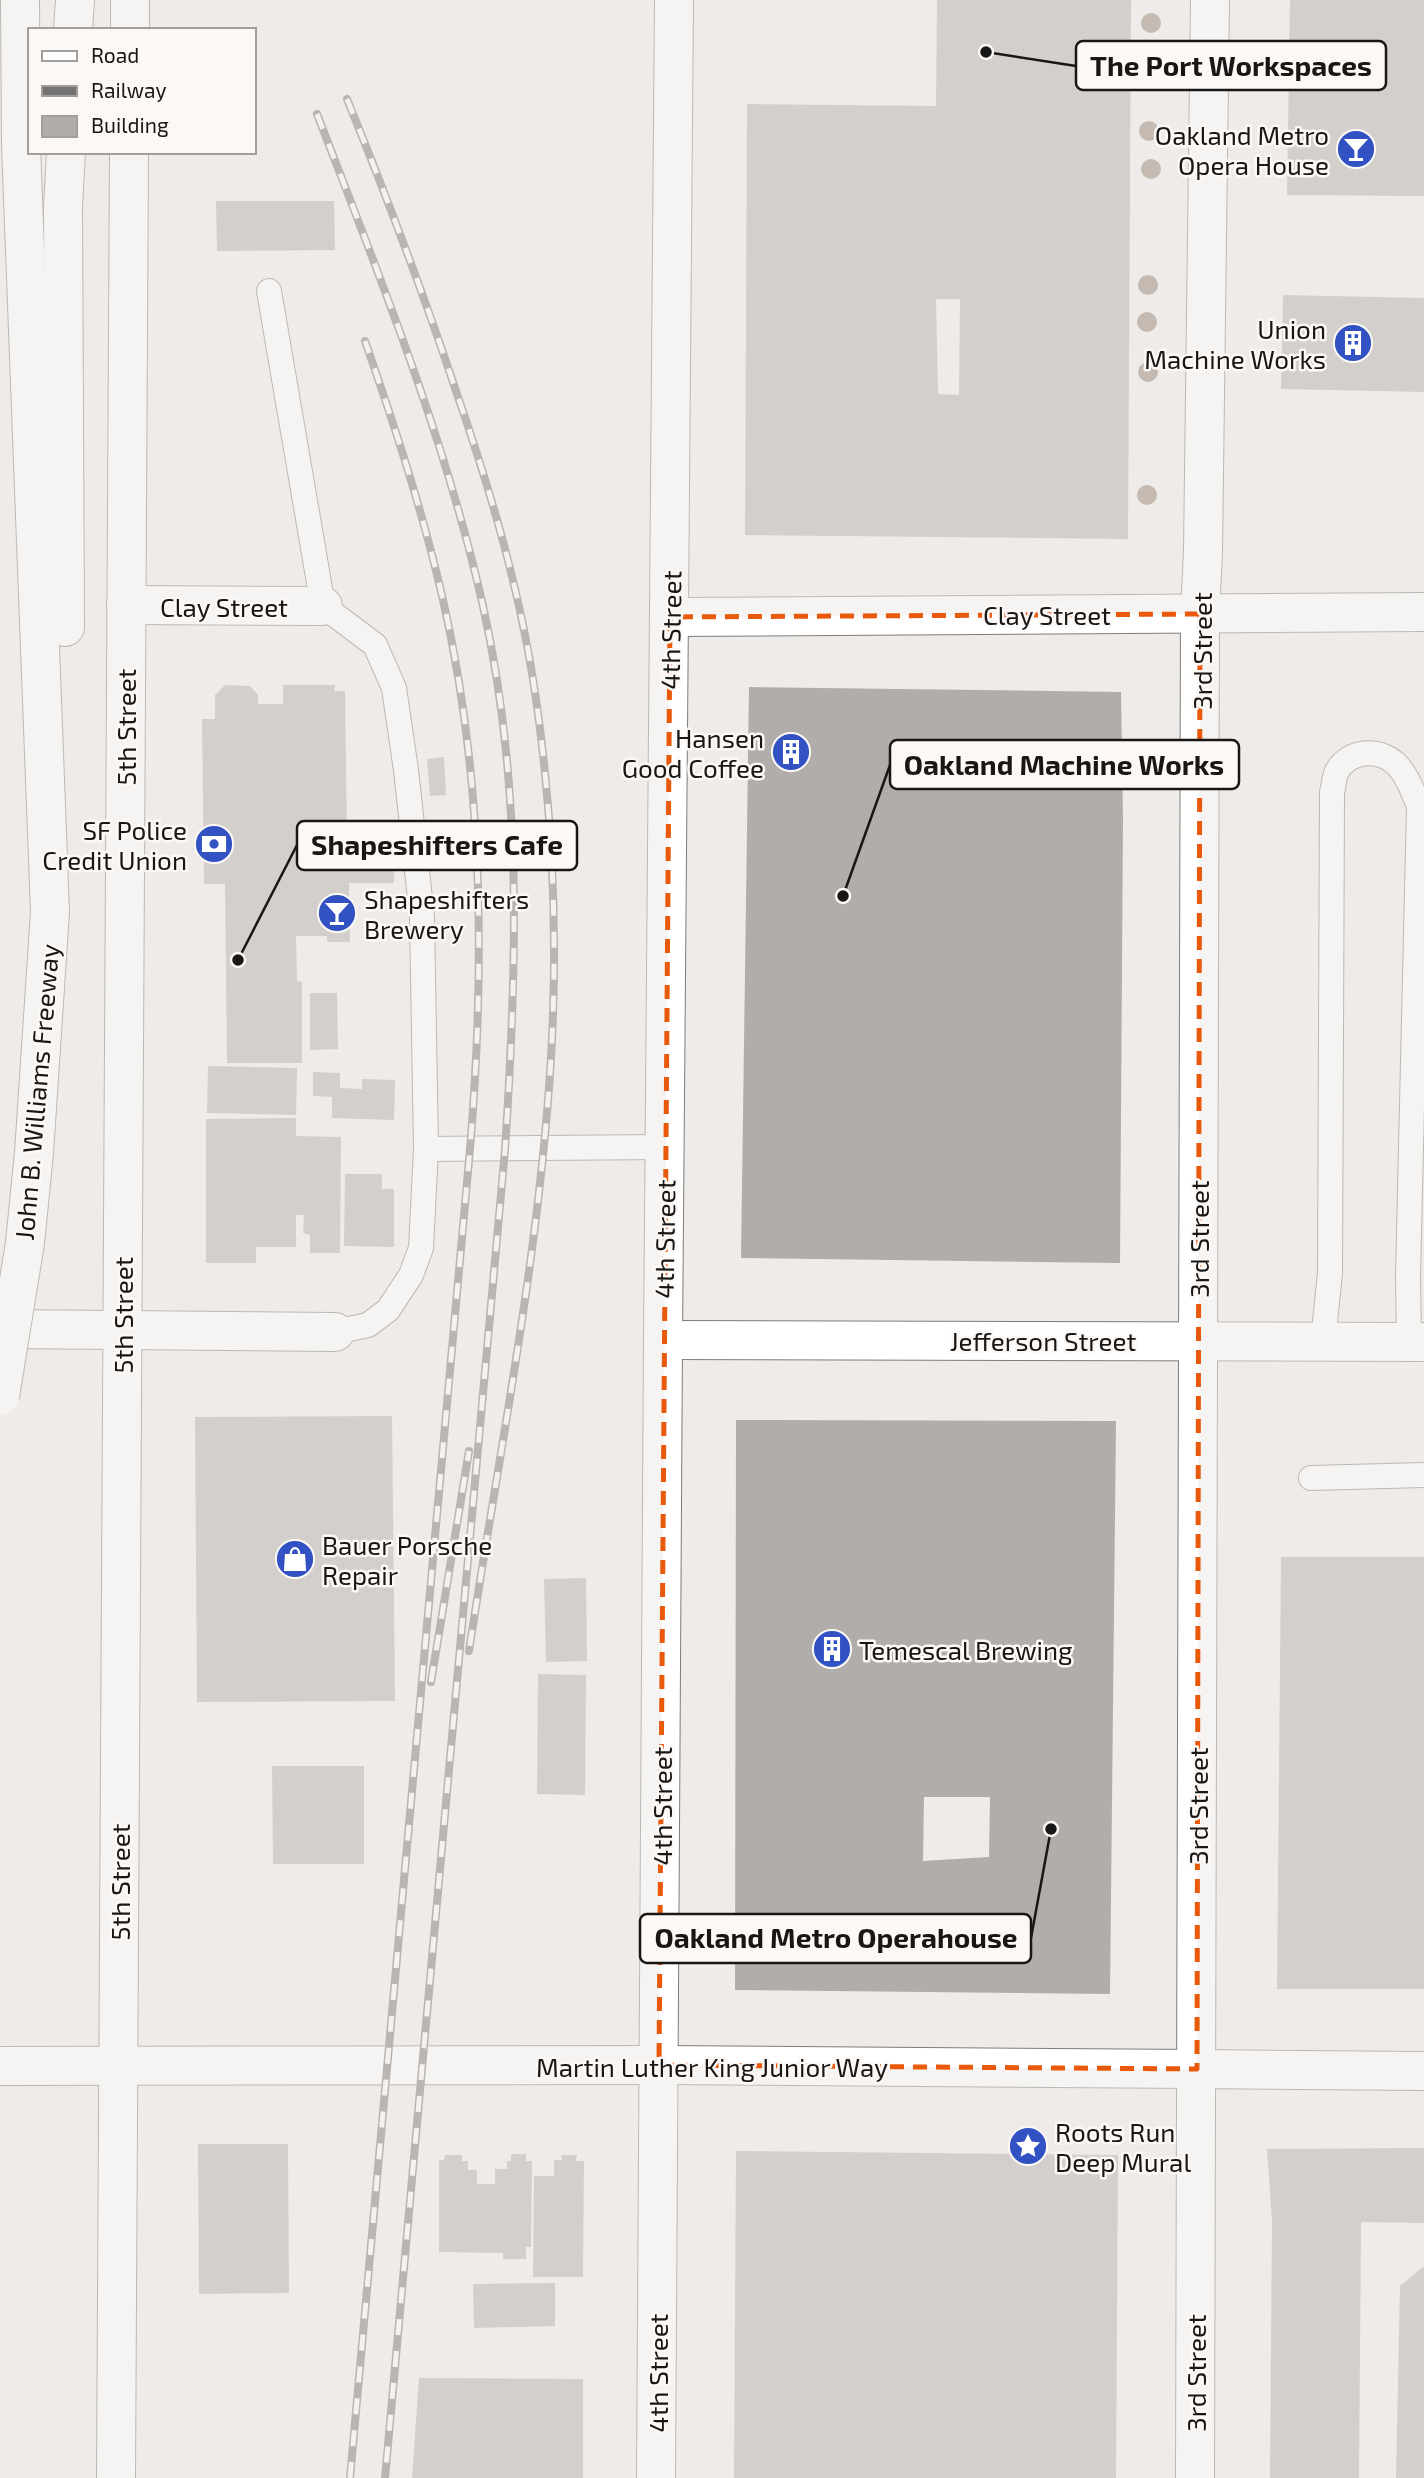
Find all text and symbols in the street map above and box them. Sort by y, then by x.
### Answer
legend [28,28,256,154]
callout: The Port Workspaces [1076,41,1386,90]
text: Road [91,42,139,67]
text: The Port Workspaces [1090,48,1372,82]
text: Railway [91,77,167,102]
text: Building [91,112,169,137]
place label: Oakland Metro Opera House [1155,119,1329,180]
bar icon: Oakland Metro Opera House [1335,128,1377,170]
place label: Union Machine Works [1144,313,1326,374]
building icon: Union Machine Works [1332,322,1374,364]
street label: 4th Street [653,570,687,690]
street label: Clay Street [160,591,288,622]
street label: 3rd Street [1186,592,1217,710]
street label: Clay Street [983,599,1111,630]
street label: 5th Street [110,668,141,786]
place label: Hansen Good Coffee [622,722,764,783]
building icon: Hansen Good Coffee [770,731,812,773]
callout: Oakland Machine Works [890,740,1239,789]
text: Oakland Machine Works [904,747,1224,781]
place label: SF Police Credit Union [42,814,187,875]
callout: Shapeshifters Cafe [297,821,577,870]
bank icon: SF Police Credit Union [193,823,235,865]
text: Shapeshifters Cafe [311,827,563,861]
place label: Shapeshifters Brewery [364,883,529,944]
bar icon: Shapeshifters Brewery [316,892,358,934]
street label: John B. Williams Freeway [8,942,64,1241]
street label: 4th Street [647,1179,681,1299]
street label: 3rd Street [1183,1180,1214,1298]
street label: 5th Street [107,1256,138,1374]
street label: Jefferson Street [950,1325,1136,1356]
place label: Bauer Porsche Repair [322,1529,492,1590]
shop icon: Bauer Porsche Repair [274,1538,316,1580]
building icon: Temescal Brewing [811,1628,853,1670]
place label: Temescal Brewing [859,1634,1073,1665]
street label: 4th Street [646,1746,677,1866]
street label: 3rd Street [1182,1747,1213,1865]
street label: 5th Street [104,1823,135,1941]
callout: Oakland Metro Operahouse [640,1914,1031,1963]
text: Oakland Metro Operahouse [654,1920,1018,1954]
street label: Martin Luther King Junior Way [536,2051,888,2082]
place label: Roots Run Deep Mural [1055,2116,1191,2177]
place icon: Roots Run Deep Mural [1007,2125,1049,2167]
street label: 4th Street [642,2313,673,2433]
street label: 3rd Street [1180,2314,1211,2432]

